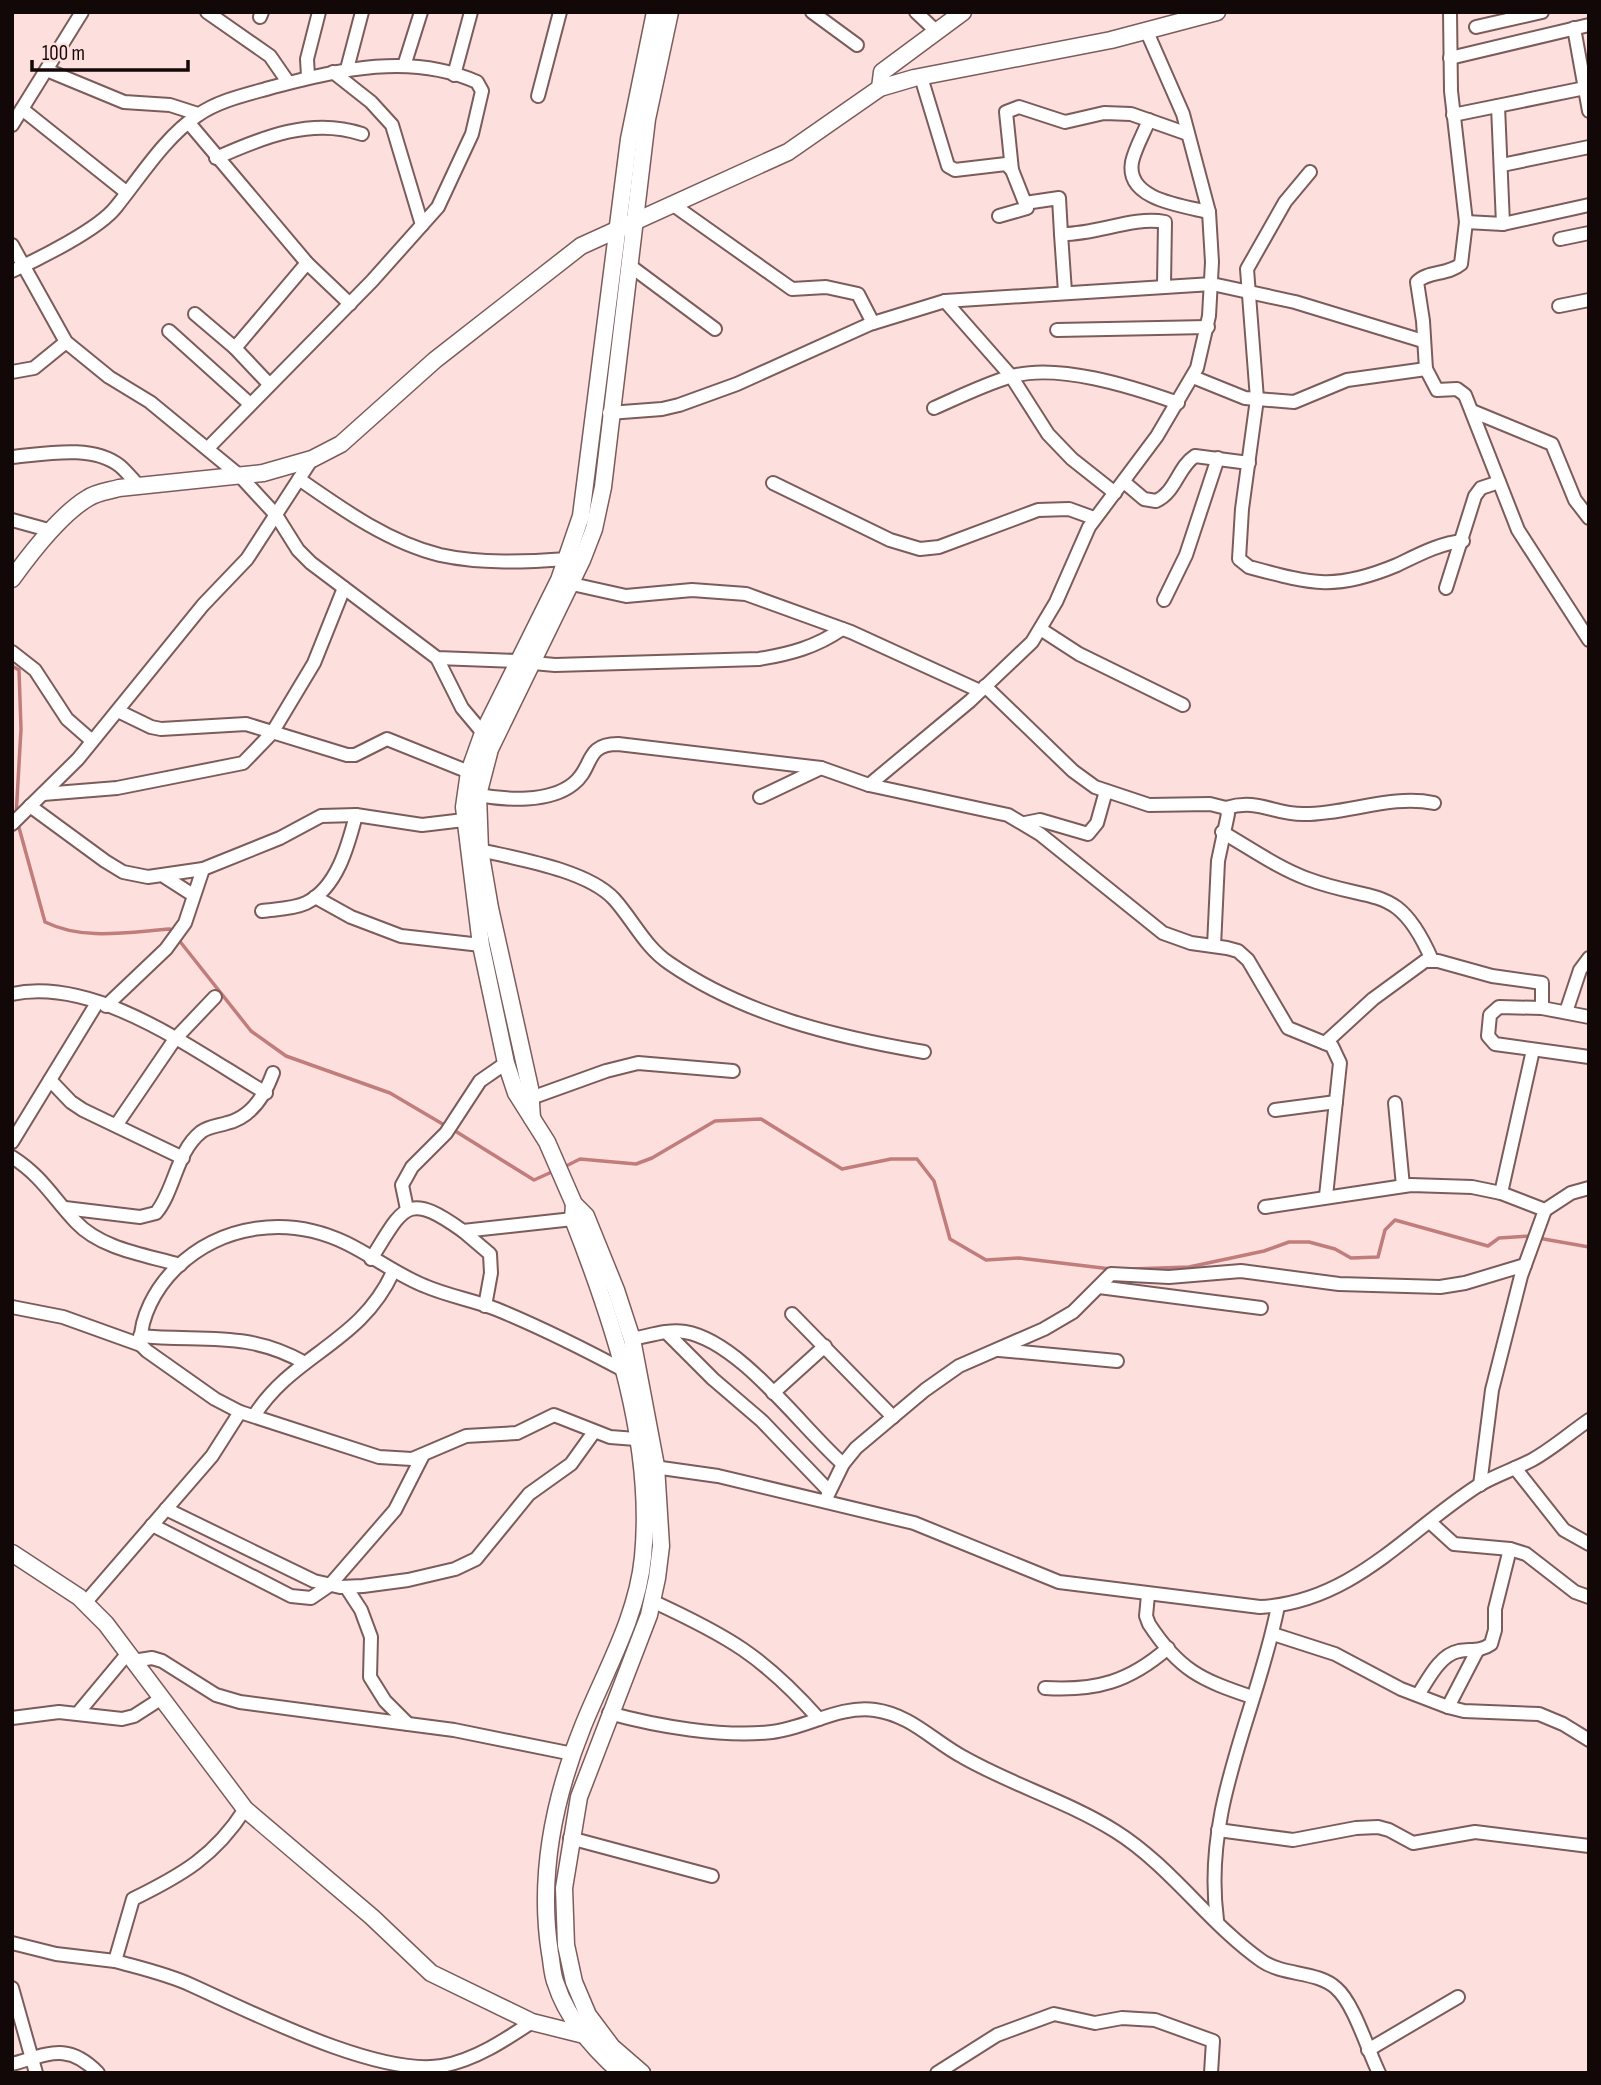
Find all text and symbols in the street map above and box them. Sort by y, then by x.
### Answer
scale bar [32,28,187,72]
text: 100 m [42,41,85,66]

